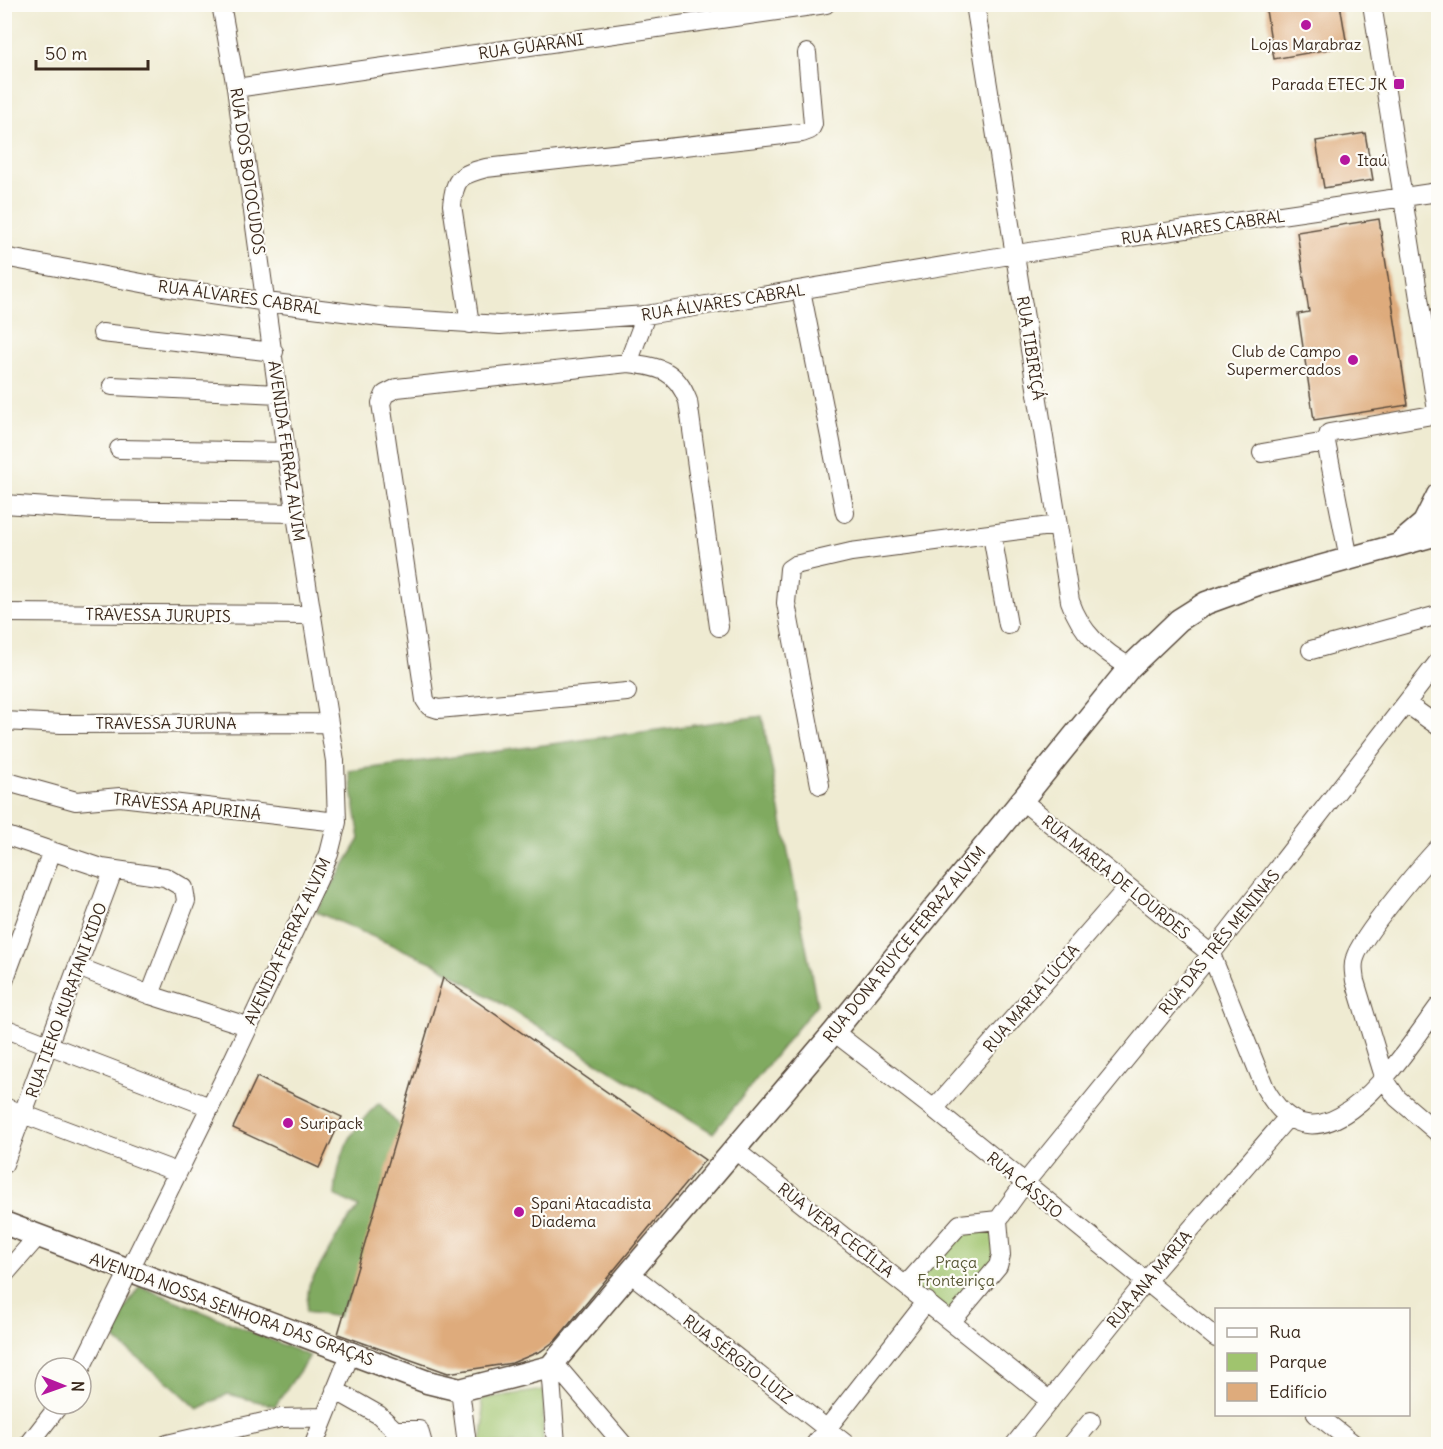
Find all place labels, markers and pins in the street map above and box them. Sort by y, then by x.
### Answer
marker: Lojas Marabraz [1299,18,1313,32]
place label: Lojas Marabraz [1251,34,1362,54]
place label: Parada ETEC JK [1271,74,1387,94]
marker: Parada ETEC JK [1392,77,1406,91]
place label: Itaú [1357,150,1387,170]
marker: Itaú [1338,153,1352,167]
place label: Club de Campo Supermercados [1227,341,1341,379]
marker: Club de Campo Supermercados [1346,353,1360,367]
place label: Suripack [300,1113,363,1133]
marker: Suripack [281,1116,295,1130]
place label: Spani Atacadista Diadema [531,1193,651,1231]
marker: Spani Atacadista Diadema [512,1205,526,1219]

